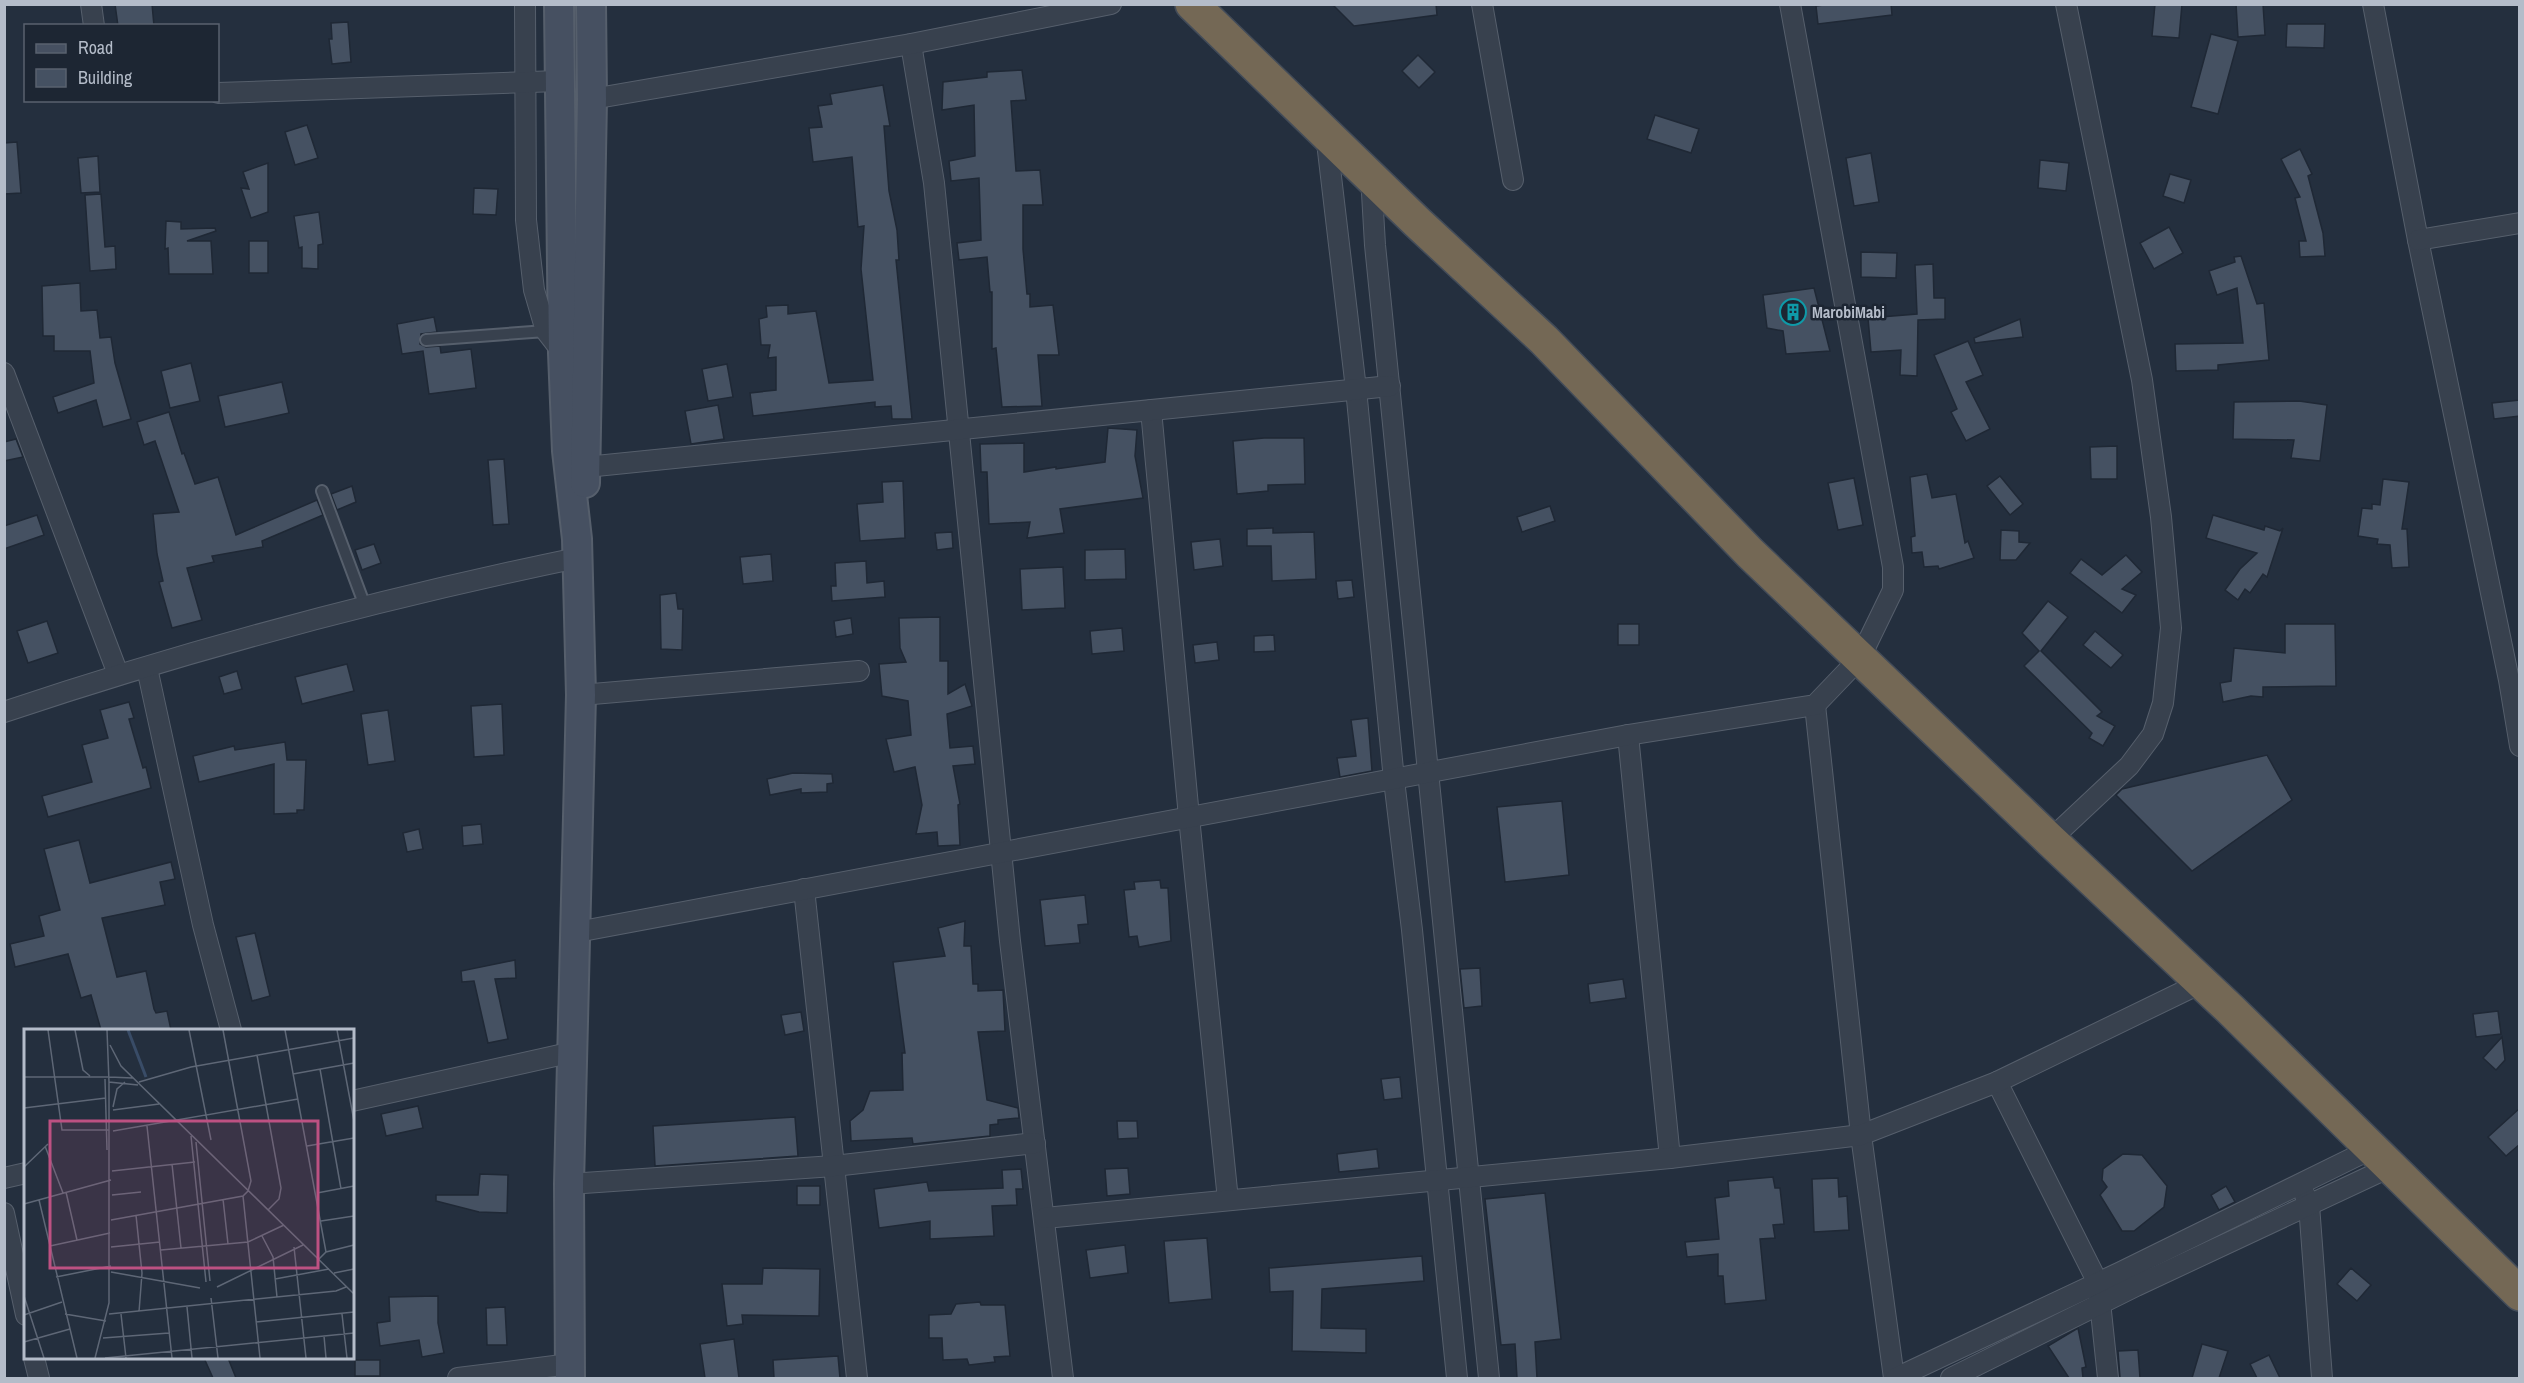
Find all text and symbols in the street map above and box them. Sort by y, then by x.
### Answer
legend [24,24,219,102]
text: Road [78,35,113,60]
text: Building [78,65,133,90]
building icon: MarobiMabi [1778,297,1808,327]
place label: MarobiMabi [1812,301,1885,323]
inset map [24,1029,354,1359]

